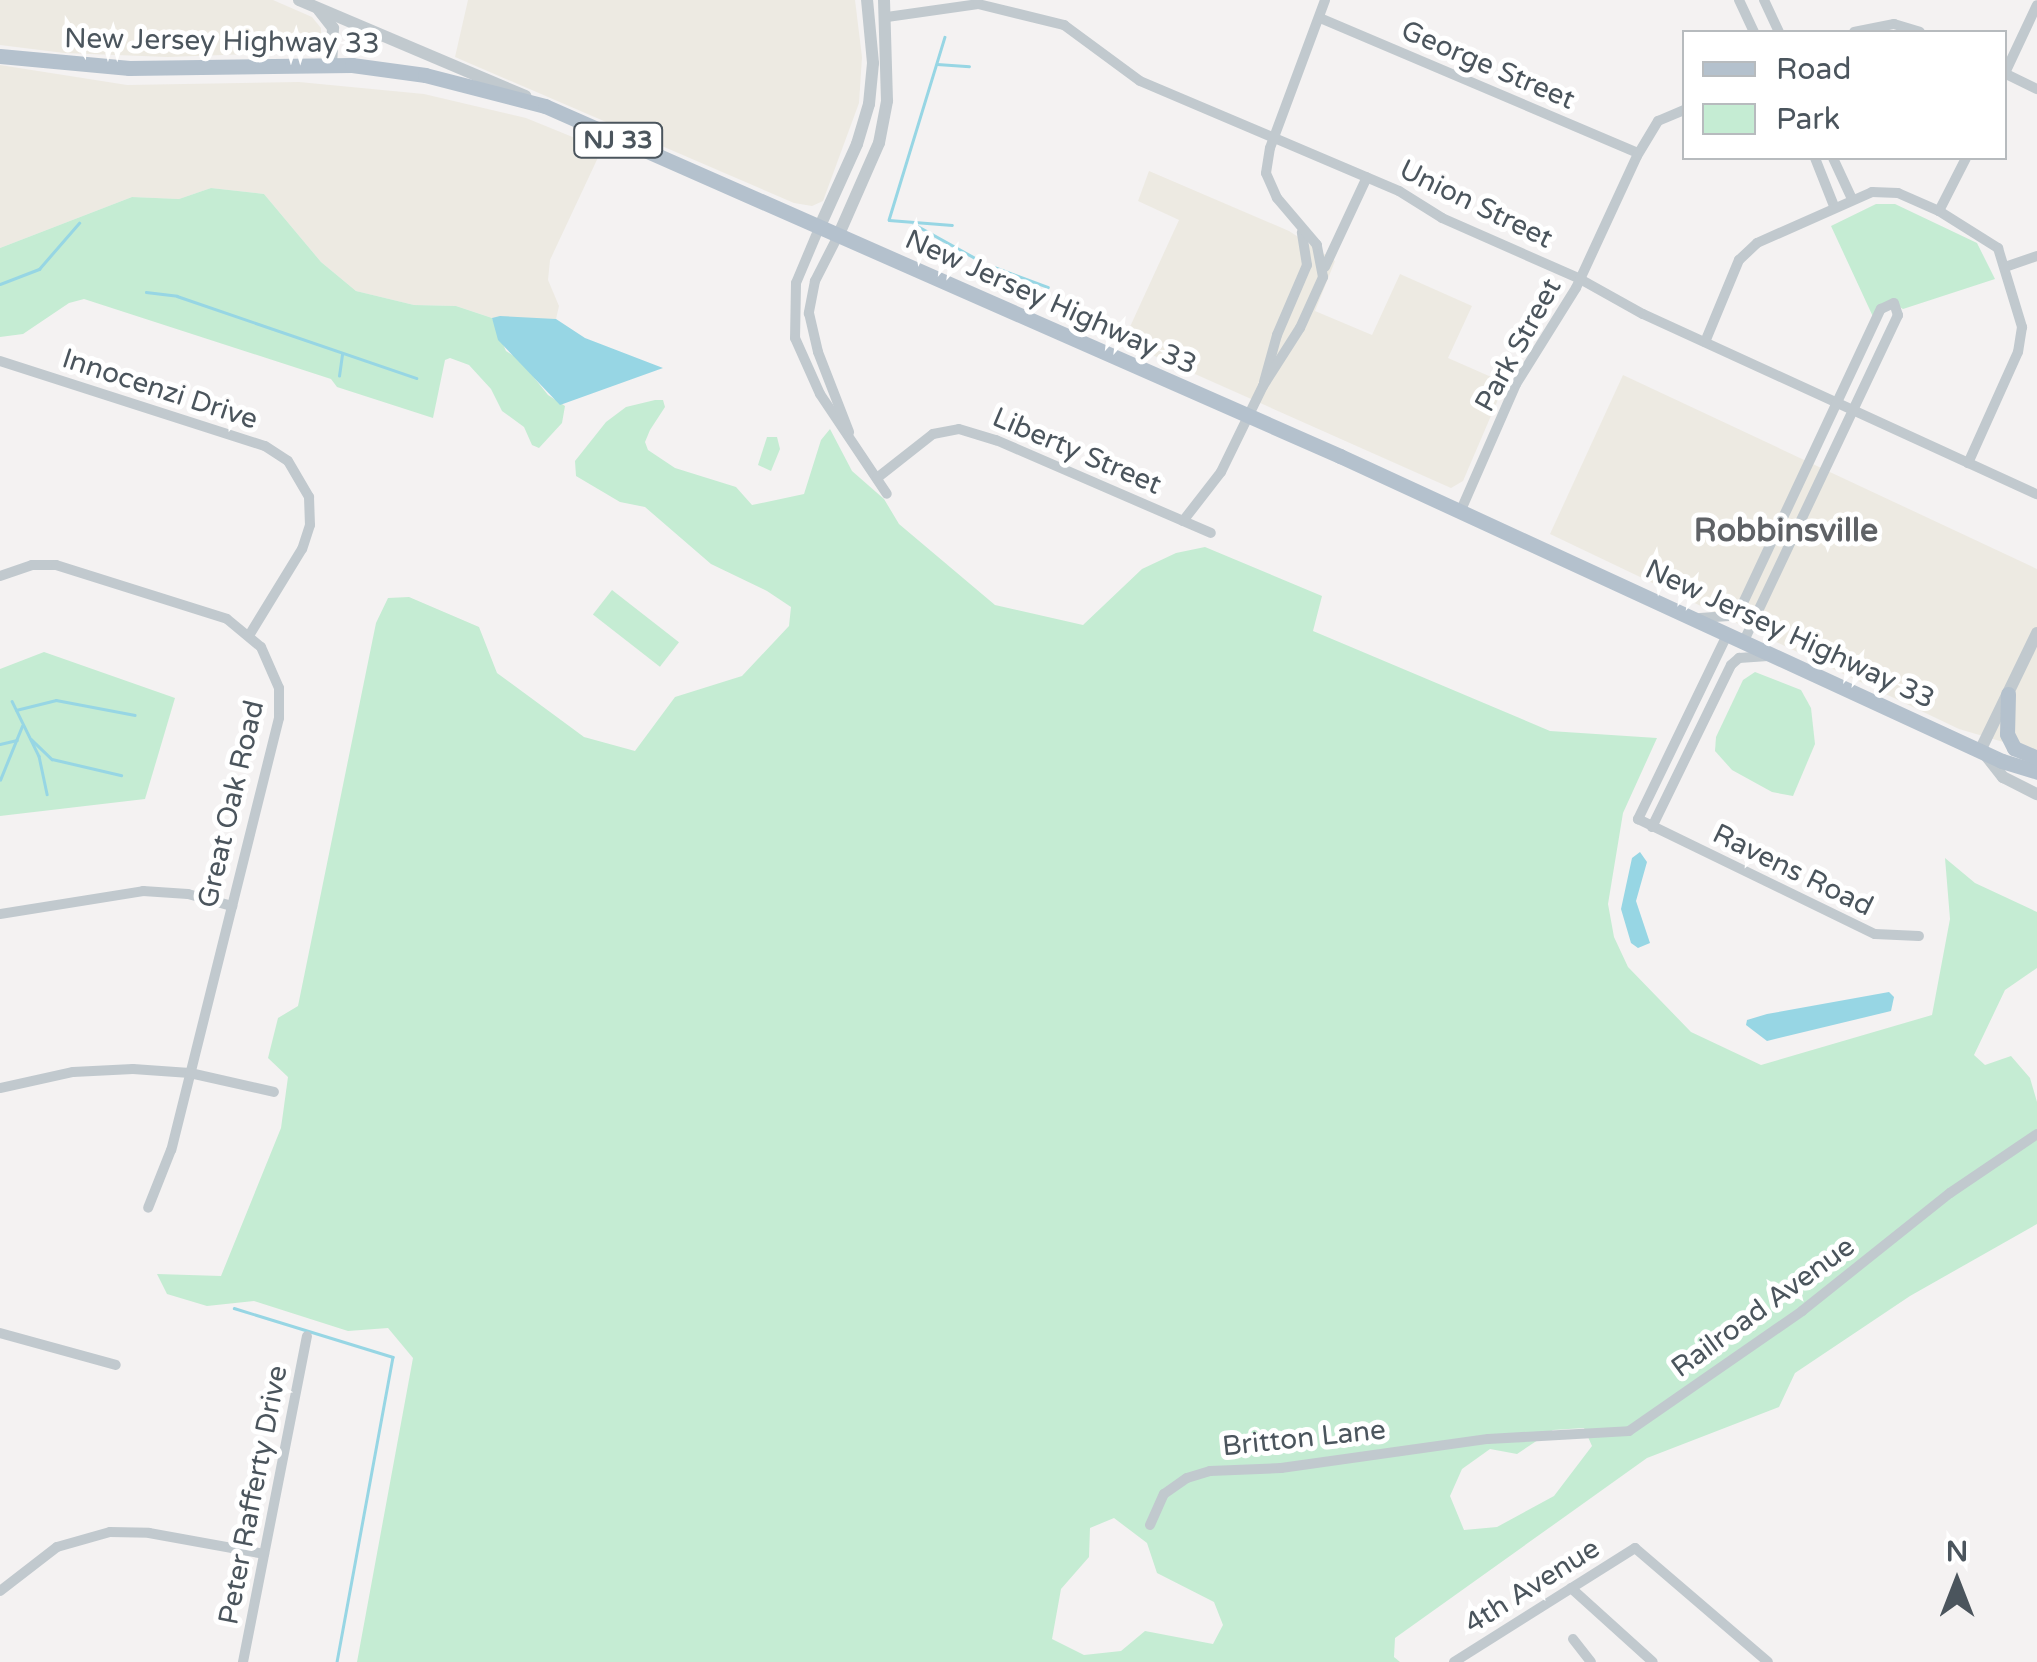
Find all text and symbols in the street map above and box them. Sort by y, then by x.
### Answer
street label: George Street [1396,13,1580,117]
street label: New Jersey Highway 33 [64,21,380,61]
legend [1682,30,2007,160]
text: Road [1776,51,1851,88]
text: Park [1776,101,1840,138]
road number: NJ 33 [573,120,663,160]
street label: Union Street [1394,152,1558,256]
street label: New Jersey Highway 33 [900,222,1202,382]
street label: Park Street [1468,273,1568,417]
street label: Innocenzi Drive [58,342,262,436]
street label: Liberty Street [987,400,1167,502]
district label: Robbinsville [1694,512,1878,550]
street label: New Jersey Highway 33 [1640,552,1940,716]
street label: Great Oak Road [191,697,271,911]
street label: Ravens Road [1707,817,1879,923]
street label: Railroad Avenue [1665,1229,1861,1385]
street label: Peter Rafferty Drive [211,1363,295,1627]
street label: Britton Lane [1221,1413,1387,1463]
street label: 4th Avenue [1458,1531,1606,1641]
north arrow [1907,1532,2007,1632]
text: N [1946,1535,1968,1569]

